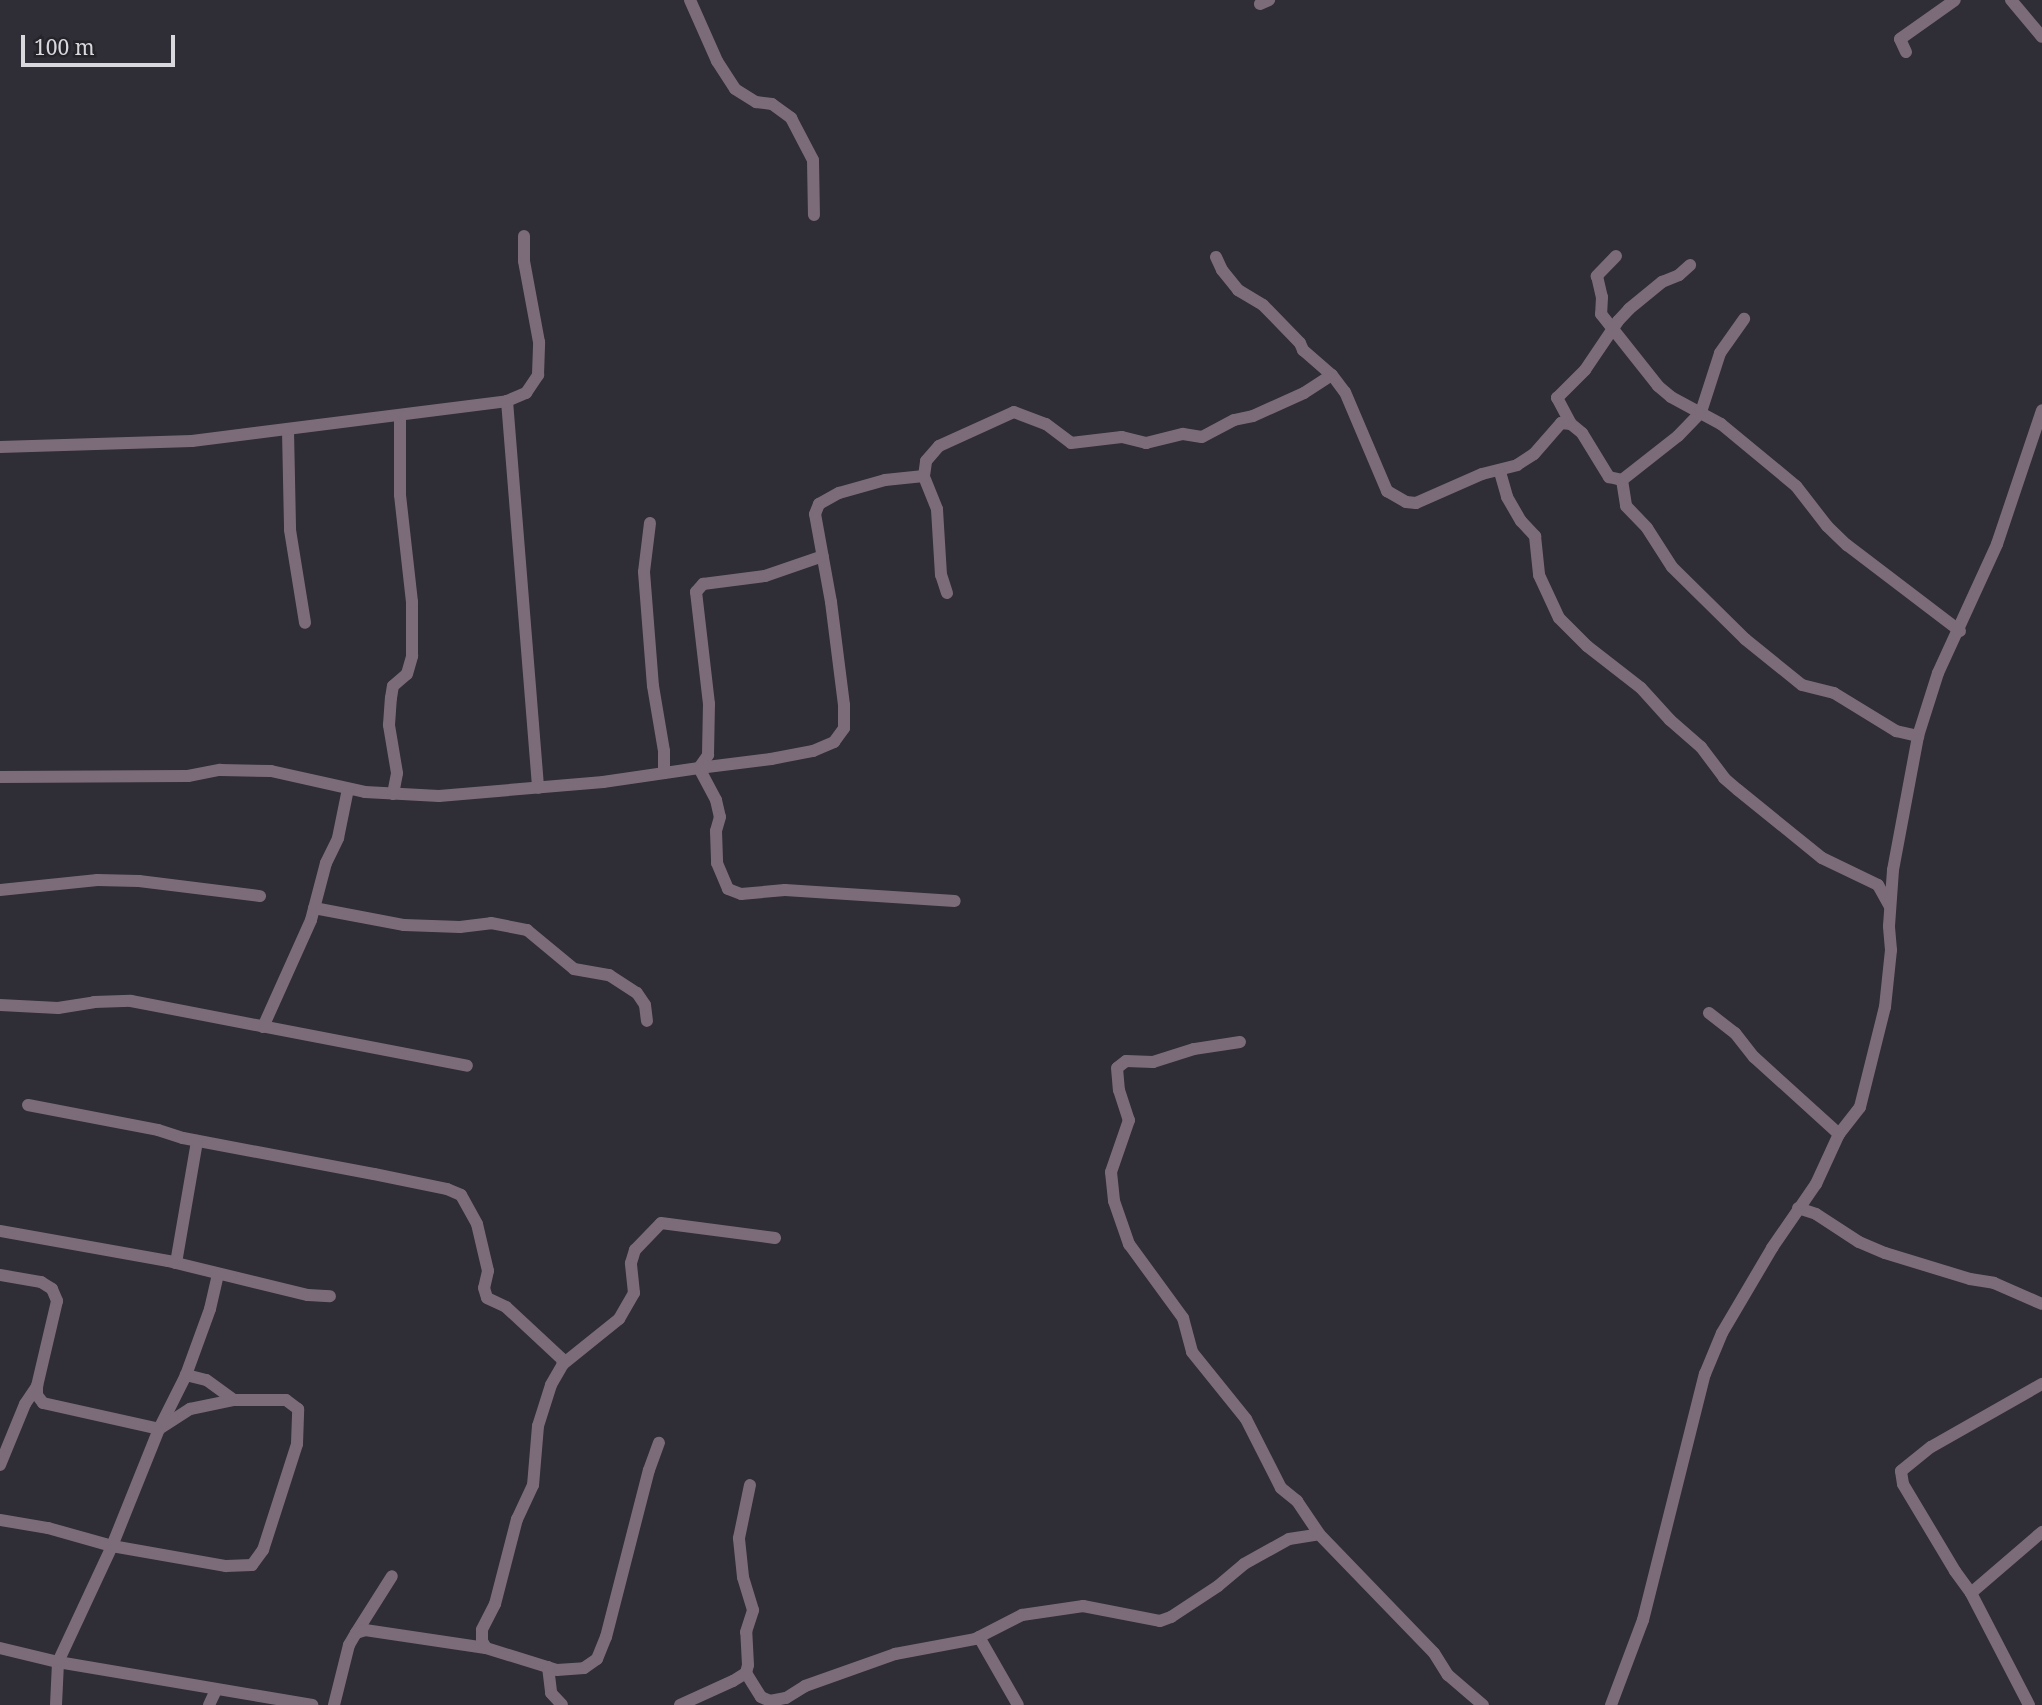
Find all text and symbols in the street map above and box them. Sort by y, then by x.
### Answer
scale bar [24,21,178,65]
text: 100 m [34,33,95,61]

